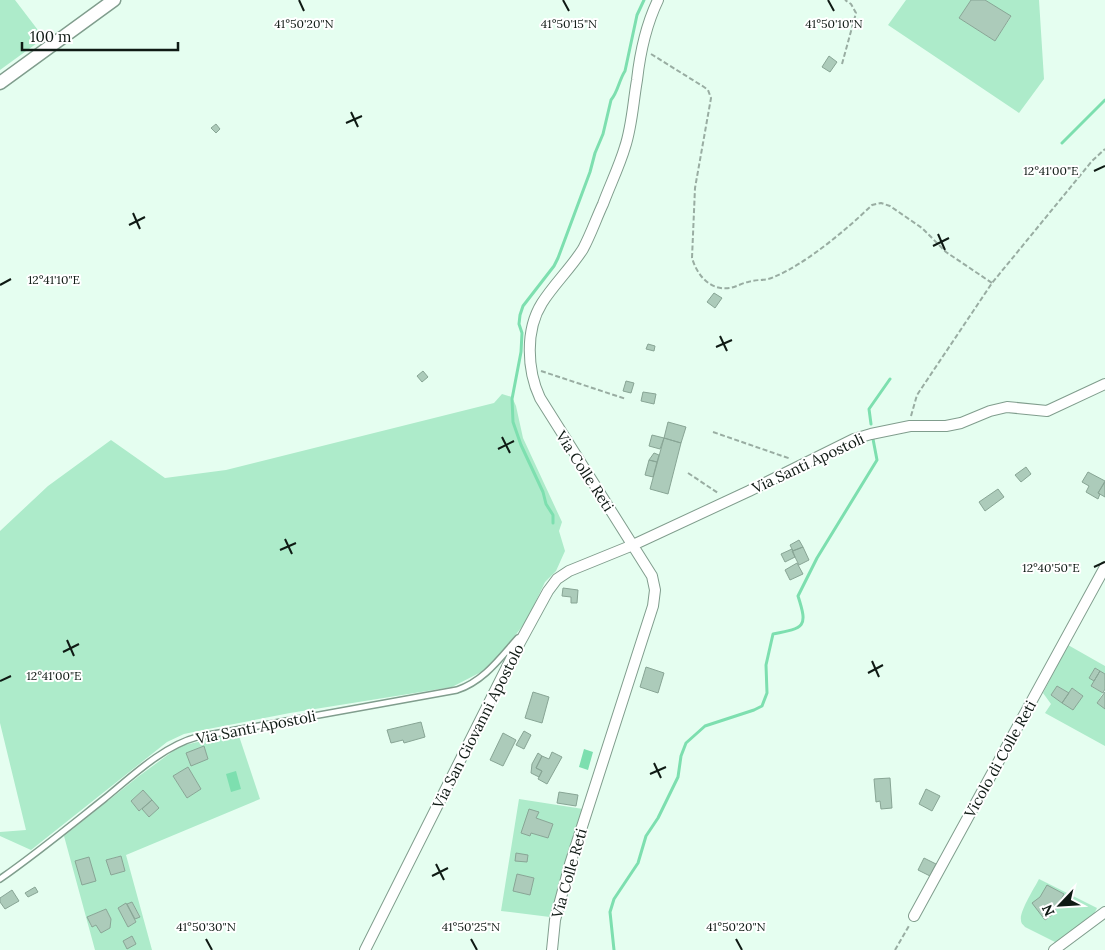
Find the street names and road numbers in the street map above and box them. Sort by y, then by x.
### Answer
street label: Via Colle Reti [551,426,618,515]
street label: Via Santi Apostoli [748,429,867,498]
street label: Via San Giovanni Apostolo [428,640,528,812]
street label: Vicolo di Colle Reti [959,697,1040,822]
street label: Via Santi Apostoli [194,706,317,748]
street label: Via Colle Reti [547,826,591,921]

